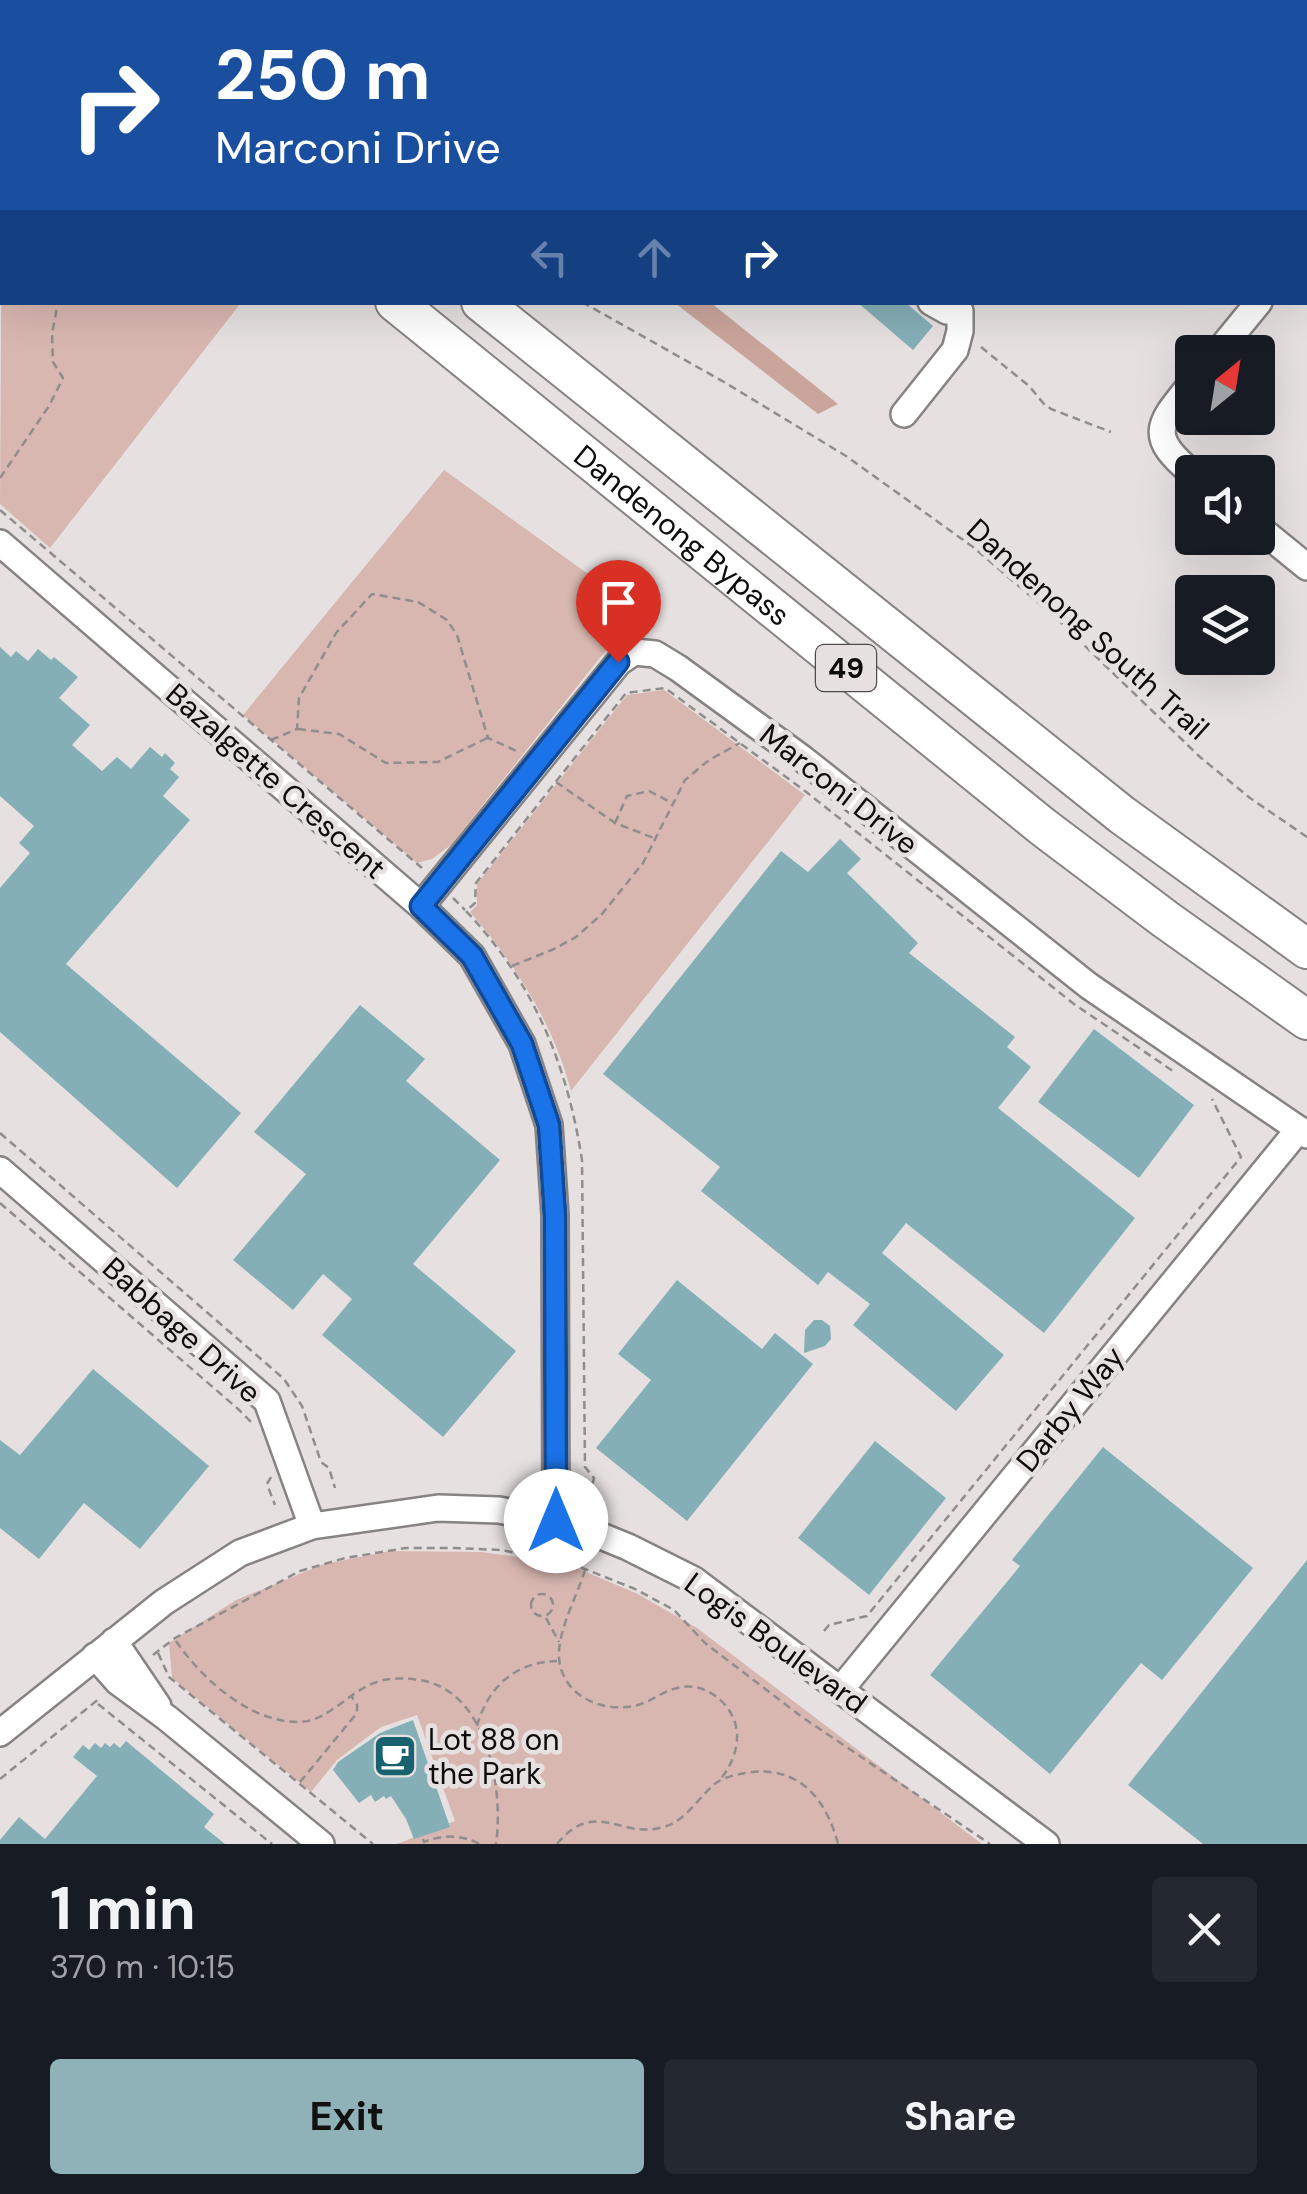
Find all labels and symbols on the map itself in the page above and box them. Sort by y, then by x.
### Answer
north arrow [1175,335,1275,435]
street label: Dandenong Bypass [566,436,799,634]
street label: Dandenong South Trail [959,510,1217,748]
pin [576,560,661,663]
road number: 49 [816,645,876,691]
street label: Bazalgette Crescent [158,675,394,887]
street label: Marconi Drive [752,715,926,863]
street label: Babbage Drive [94,1248,270,1412]
street label: Darby Way [1008,1338,1133,1480]
position arrow [504,1469,608,1573]
street label: Logis Boulevard [677,1564,875,1722]
place label: Lot 88 on the Park [428,1720,560,1793]
cafe icon: Lot 88 on the Park [372,1733,418,1779]

